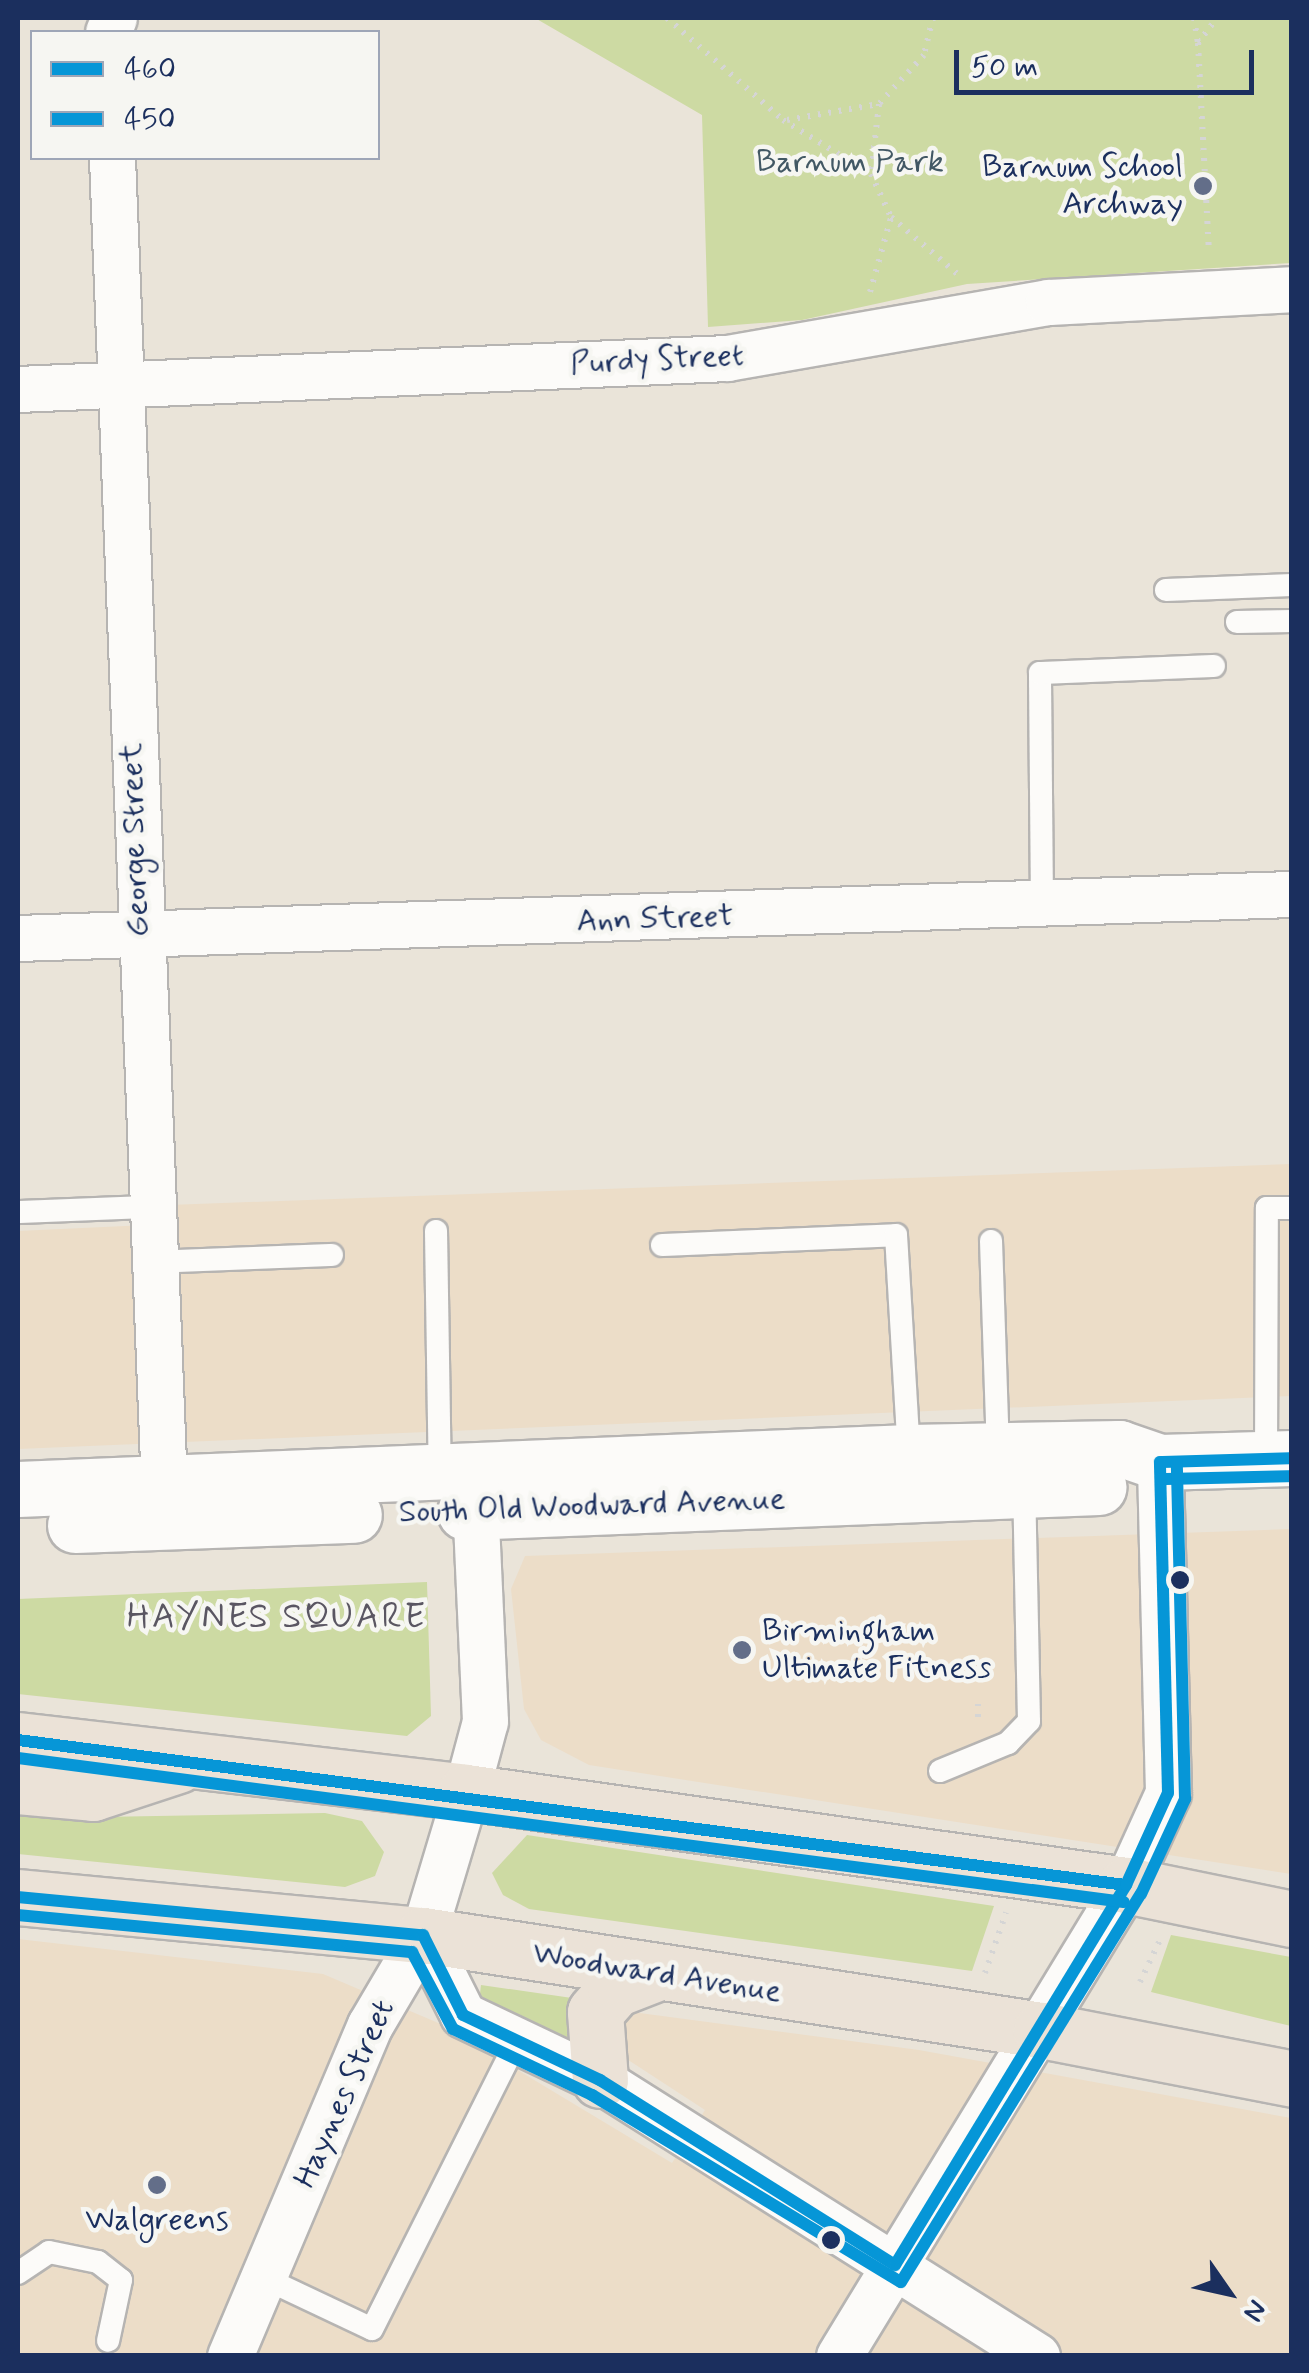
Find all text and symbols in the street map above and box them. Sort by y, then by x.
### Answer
legend [30,30,380,160]
scale bar [959,30,1259,92]
text: 50 m [971,48,1038,87]
text: 460 [124,50,176,89]
text: 450 [124,100,175,139]
park label: Barnum Park [758,143,942,181]
place label: Barnum School Archway [981,149,1183,224]
marker: Barnum School Archway [1192,175,1214,197]
street label: Purdy Street [567,336,747,384]
street label: George Street [112,742,158,938]
street label: Ann Street [577,897,733,941]
street label: South Old Woodward Avenue [399,1480,785,1532]
unlabelled marker [1170,1570,1190,1590]
district label: HAYNES SQUARE [124,1596,430,1638]
place label: Birmingham Ultimate Fitness [762,1613,991,1688]
marker: Birmingham Ultimate Fitness [731,1639,753,1661]
street label: Woodward Avenue [529,1934,785,2012]
street label: Haynes Street [285,1991,405,2197]
marker: Walgreens [146,2174,168,2196]
place label: Walgreens [85,2201,229,2239]
unlabelled marker [821,2230,841,2250]
north arrow [1179,2243,1279,2343]
text: N [1234,2292,1275,2328]

